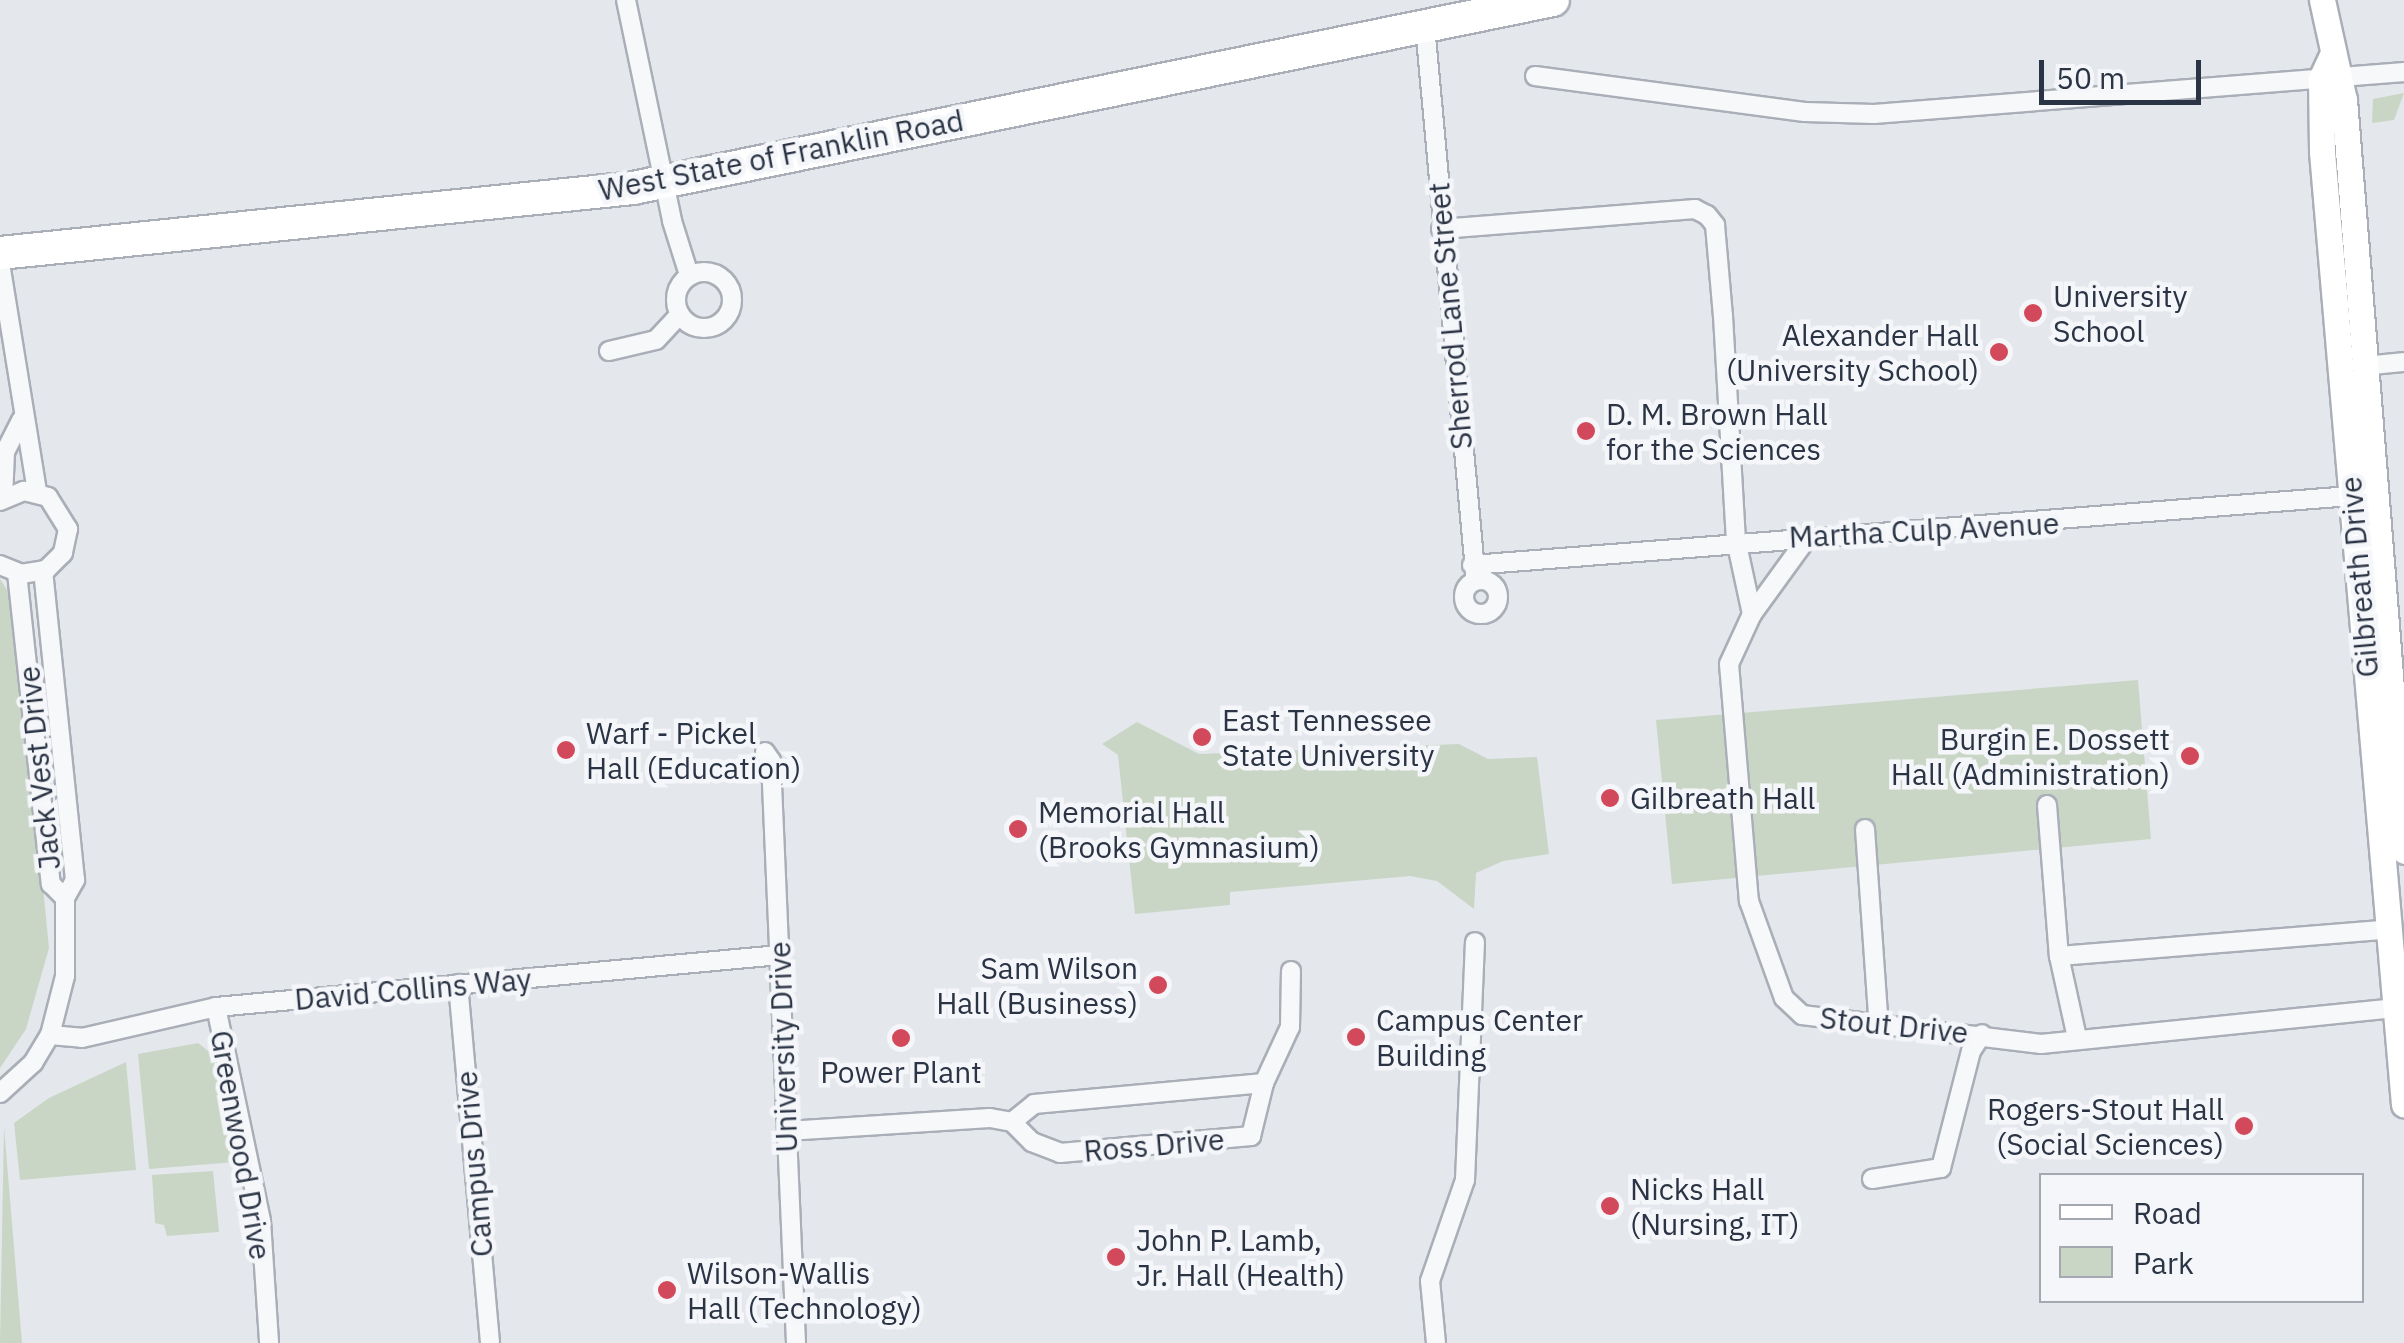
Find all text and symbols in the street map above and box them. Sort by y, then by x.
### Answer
scale bar [2044,40,2206,102]
text: 50 m [2056,58,2125,97]
street label: West State of Franklin Road [596,102,966,208]
street label: Sherrod Lane Street [1420,181,1480,451]
place label: University School [2053,278,2187,348]
marker: University School [2022,302,2044,324]
place label: Alexander Hall (University School) [1726,317,1979,388]
marker: Alexander Hall (University School) [1988,341,2010,363]
place label: D. M. Brown Hall for the Sciences [1606,396,1828,466]
marker: D. M. Brown Hall for the Sciences [1575,420,1597,442]
street label: Gilbreath Drive [2332,475,2386,679]
street label: Martha Culp Avenue [1788,505,2060,555]
street label: Jack Vest Drive [10,664,68,872]
place label: East Tennessee State University [1222,702,1434,772]
place label: Warf - Pickel Hall (Education) [586,715,801,786]
place label: Burgin E. Dossett Hall (Administration) [1891,721,2170,792]
marker: East Tennessee State University [1191,726,1213,748]
marker: Warf - Pickel Hall (Education) [555,739,577,761]
marker: Burgin E. Dossett Hall (Administration) [2179,745,2201,767]
place label: Gilbreath Hall [1630,780,1815,816]
marker: Gilbreath Hall [1599,787,1621,809]
place label: Memorial Hall (Brooks Gymnasium) [1038,794,1320,864]
marker: Memorial Hall (Brooks Gymnasium) [1007,818,1029,840]
street label: University Drive [761,941,805,1153]
place label: Sam Wilson Hall (Business) [936,950,1138,1020]
street label: David Collins Way [293,961,533,1017]
marker: Sam Wilson Hall (Business) [1147,974,1169,996]
street label: Stout Drive [1818,999,1970,1051]
place label: Campus Center Building [1376,1002,1583,1072]
marker: Campus Center Building [1345,1026,1367,1048]
marker: Power Plant [890,1027,912,1049]
street label: Greenwood Drive [203,1028,279,1262]
place label: Power Plant [820,1054,982,1090]
street label: Campus Drive [448,1069,500,1259]
place label: Rogers-Stout Hall (Social Sciences) [1987,1091,2224,1162]
marker: Rogers-Stout Hall (Social Sciences) [2233,1115,2255,1137]
street label: Ross Drive [1082,1121,1226,1169]
place label: Nicks Hall (Nursing, IT) [1630,1171,1800,1242]
legend [2039,1173,2364,1303]
text: Road [2133,1193,2202,1232]
marker: Nicks Hall (Nursing, IT) [1599,1195,1621,1217]
place label: John P. Lamb, Jr. Hall (Health) [1136,1222,1345,1292]
text: Park [2133,1243,2194,1282]
marker: John P. Lamb, Jr. Hall (Health) [1105,1246,1127,1268]
place label: Wilson-Wallis Hall (Technology) [687,1255,922,1326]
marker: Wilson-Wallis Hall (Technology) [656,1279,678,1301]

